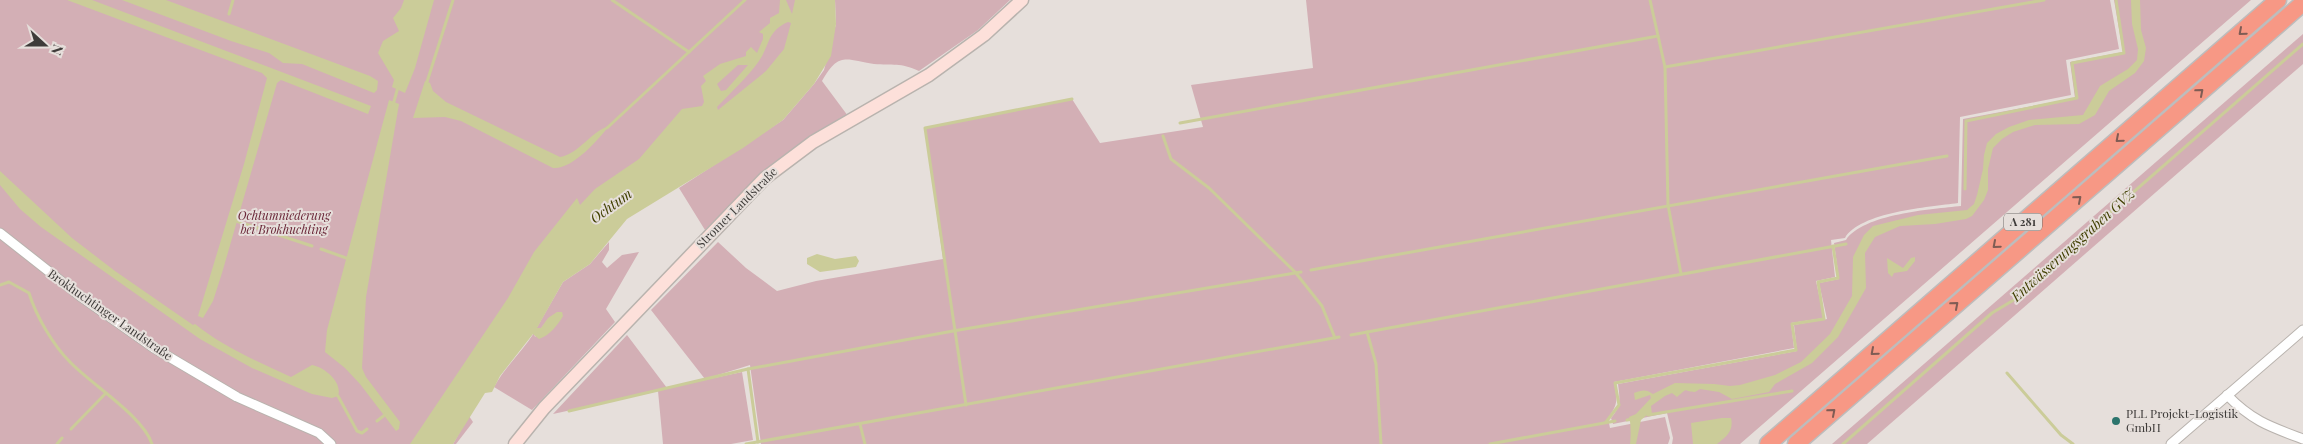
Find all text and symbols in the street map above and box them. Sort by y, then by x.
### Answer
north arrow [20,20,70,70]
one-way arrow [2238,26,2247,35]
text: N [47,42,68,58]
one-way arrow [2195,89,2204,98]
one-way arrow [2116,133,2125,141]
street label: Stromer Landstraße [692,163,780,251]
water label: Entwässerungsgraben GVZ [2006,183,2140,306]
water label: Ochtum [586,184,636,227]
one-way arrow [2072,195,2081,204]
park label: Ochtumniederung bei Brokhuchting [238,207,332,237]
road number: A 281 [2004,213,2042,230]
one-way arrow [1993,240,2002,249]
street label: Brokhuchtinger Landstraße [45,265,176,363]
one-way arrow [1949,303,1958,311]
one-way arrow [1870,346,1879,355]
place label: PLL Projekt-Logistik GmbH [2126,405,2239,435]
one-way arrow [1827,409,1836,418]
marker: PLL Projekt-Logistik GmbH [2110,415,2122,427]

